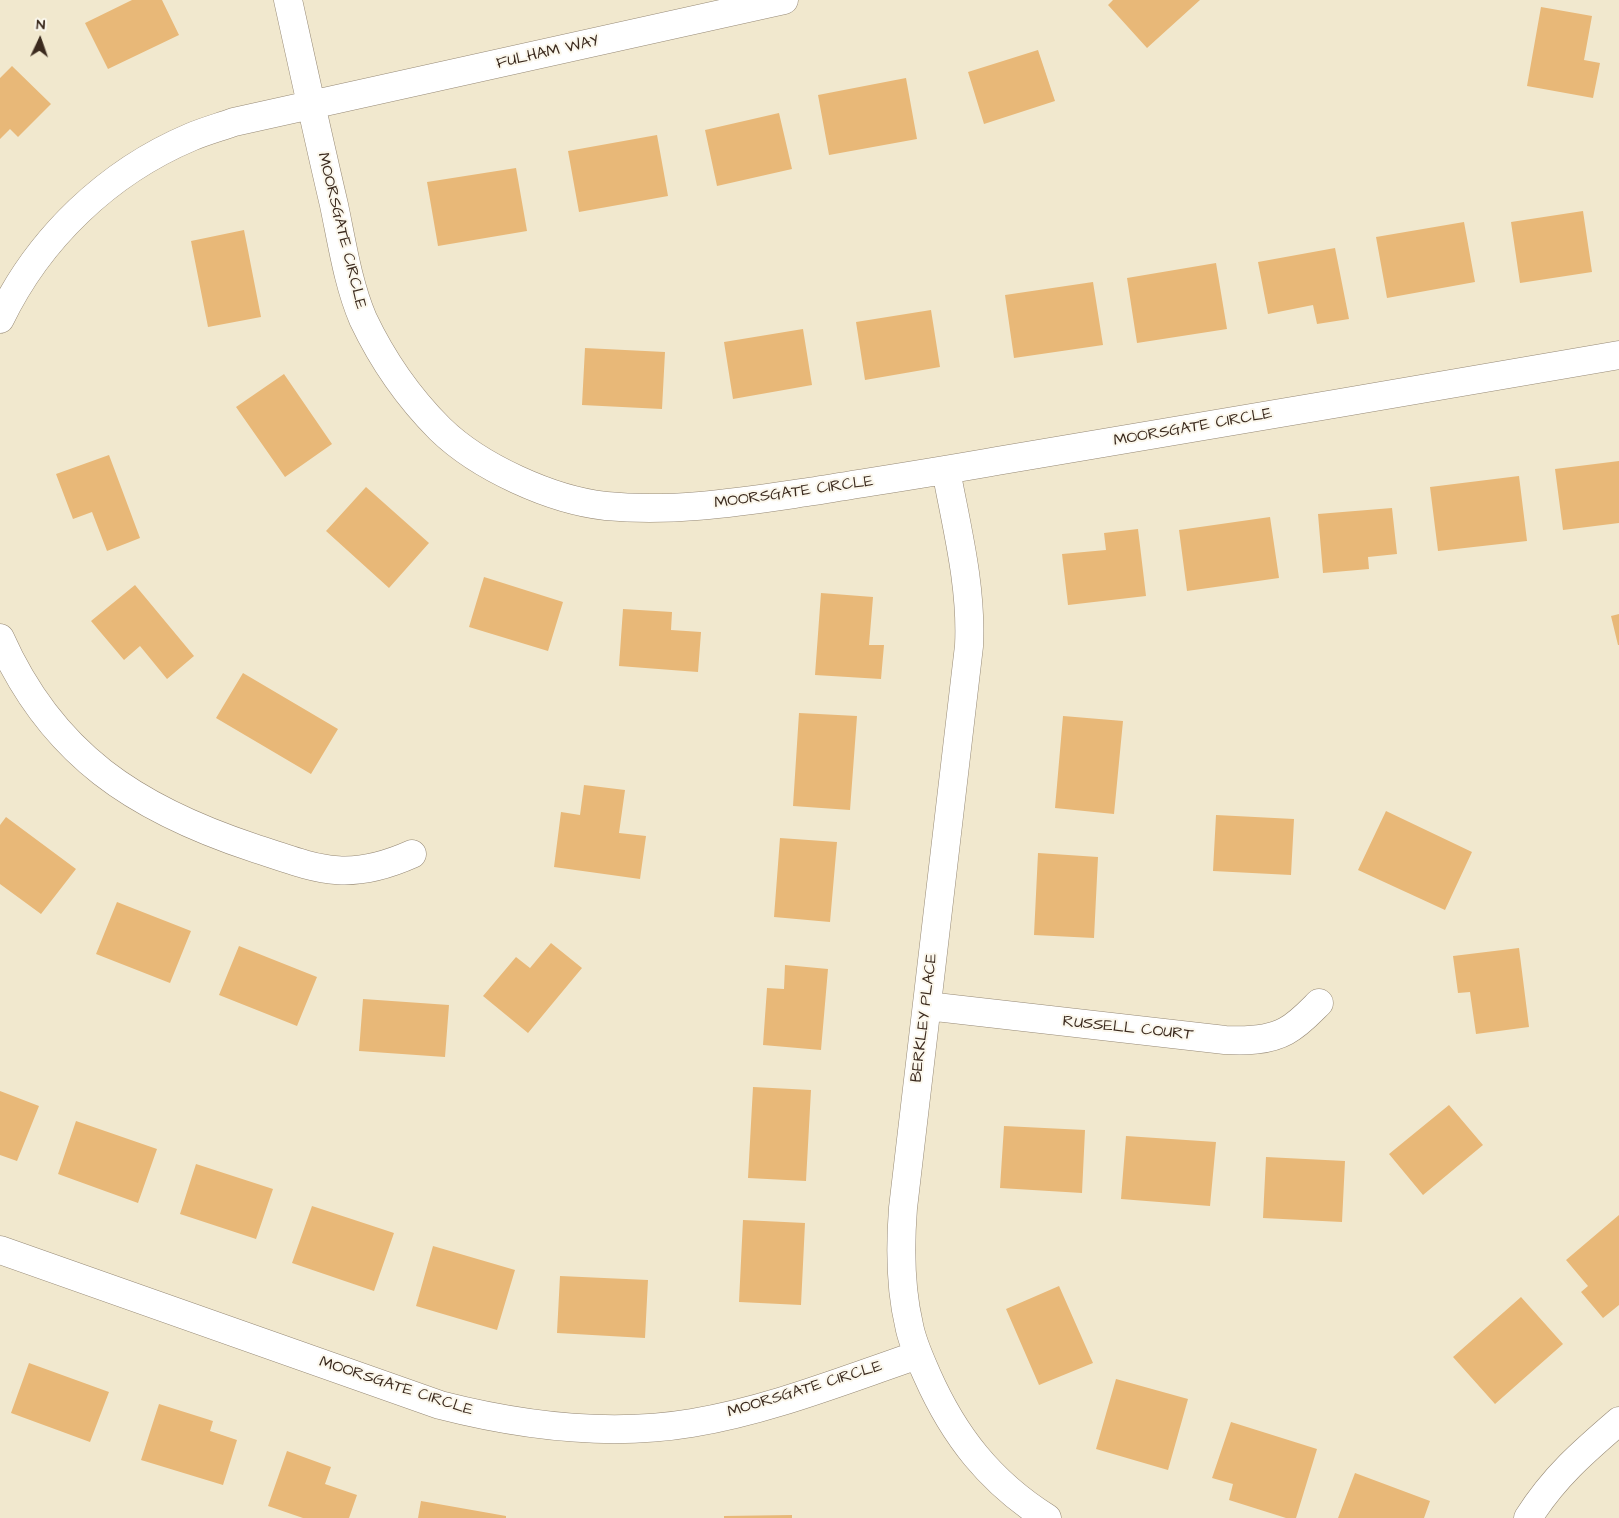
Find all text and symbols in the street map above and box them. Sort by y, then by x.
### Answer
north arrow [15,15,65,65]
text: N [36,15,46,35]
street label: FULHAM WAY [495,32,601,74]
street label: MOORSGATE CIRCLE [312,151,370,311]
street label: MOORSGATE CIRCLE [1112,405,1274,451]
street label: MOORSGATE CIRCLE [713,472,875,514]
street label: BERKLEY PLACE [908,952,942,1084]
street label: RUSSELL COURT [1062,1013,1194,1045]
street label: MOORSGATE CIRCLE [317,1353,475,1421]
street label: MOORSGATE CIRCLE [725,1357,885,1423]

